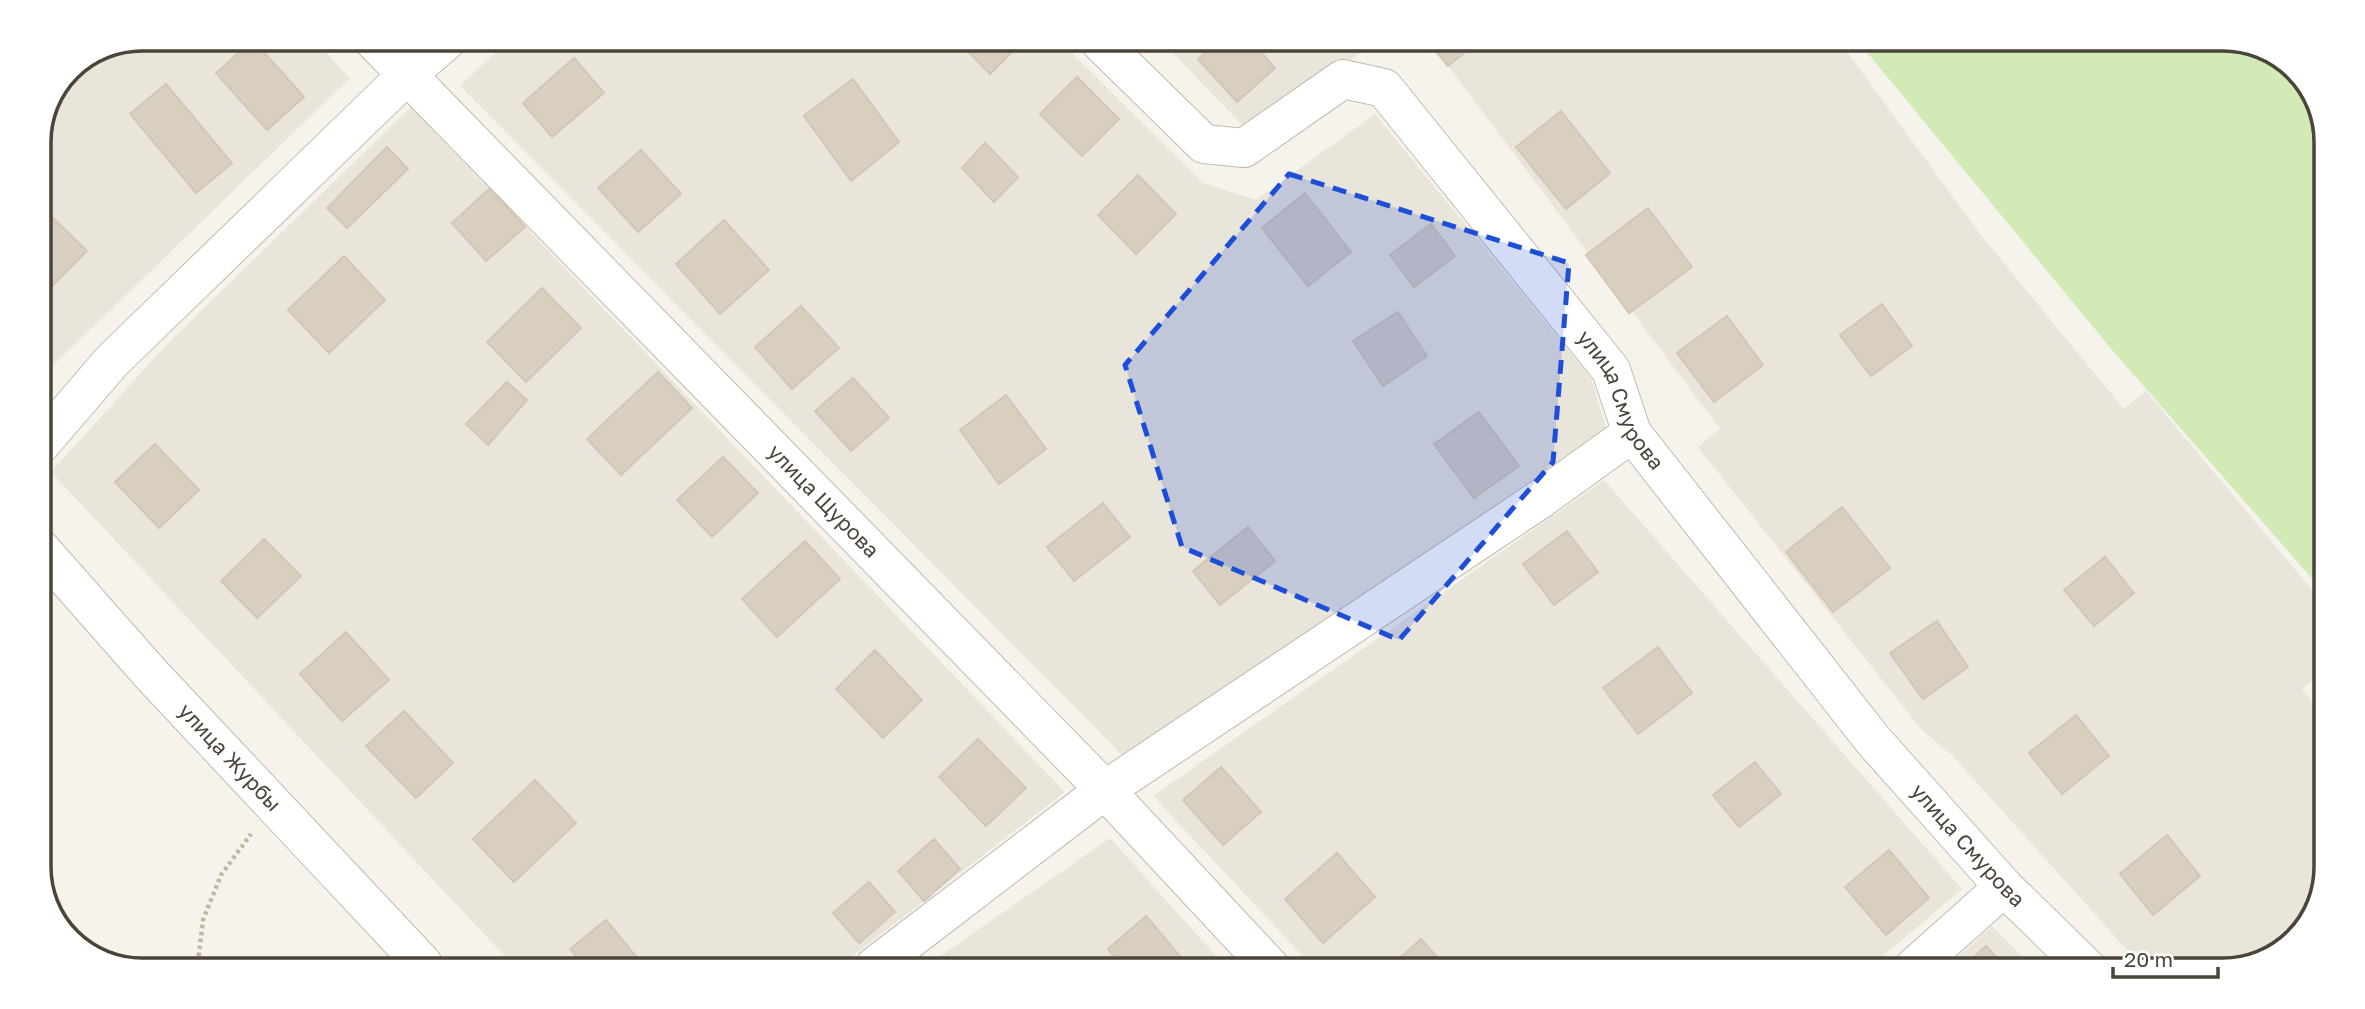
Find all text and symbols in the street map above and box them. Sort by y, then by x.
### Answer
street label: улица Смурова [1572,324,1670,475]
street label: улица Щурова [763,438,885,563]
street label: улица Журбы [173,698,287,816]
street label: улица Смурова [1906,778,2031,912]
scale bar [2113,936,2218,980]
text: 20 m [2124,946,2173,972]

